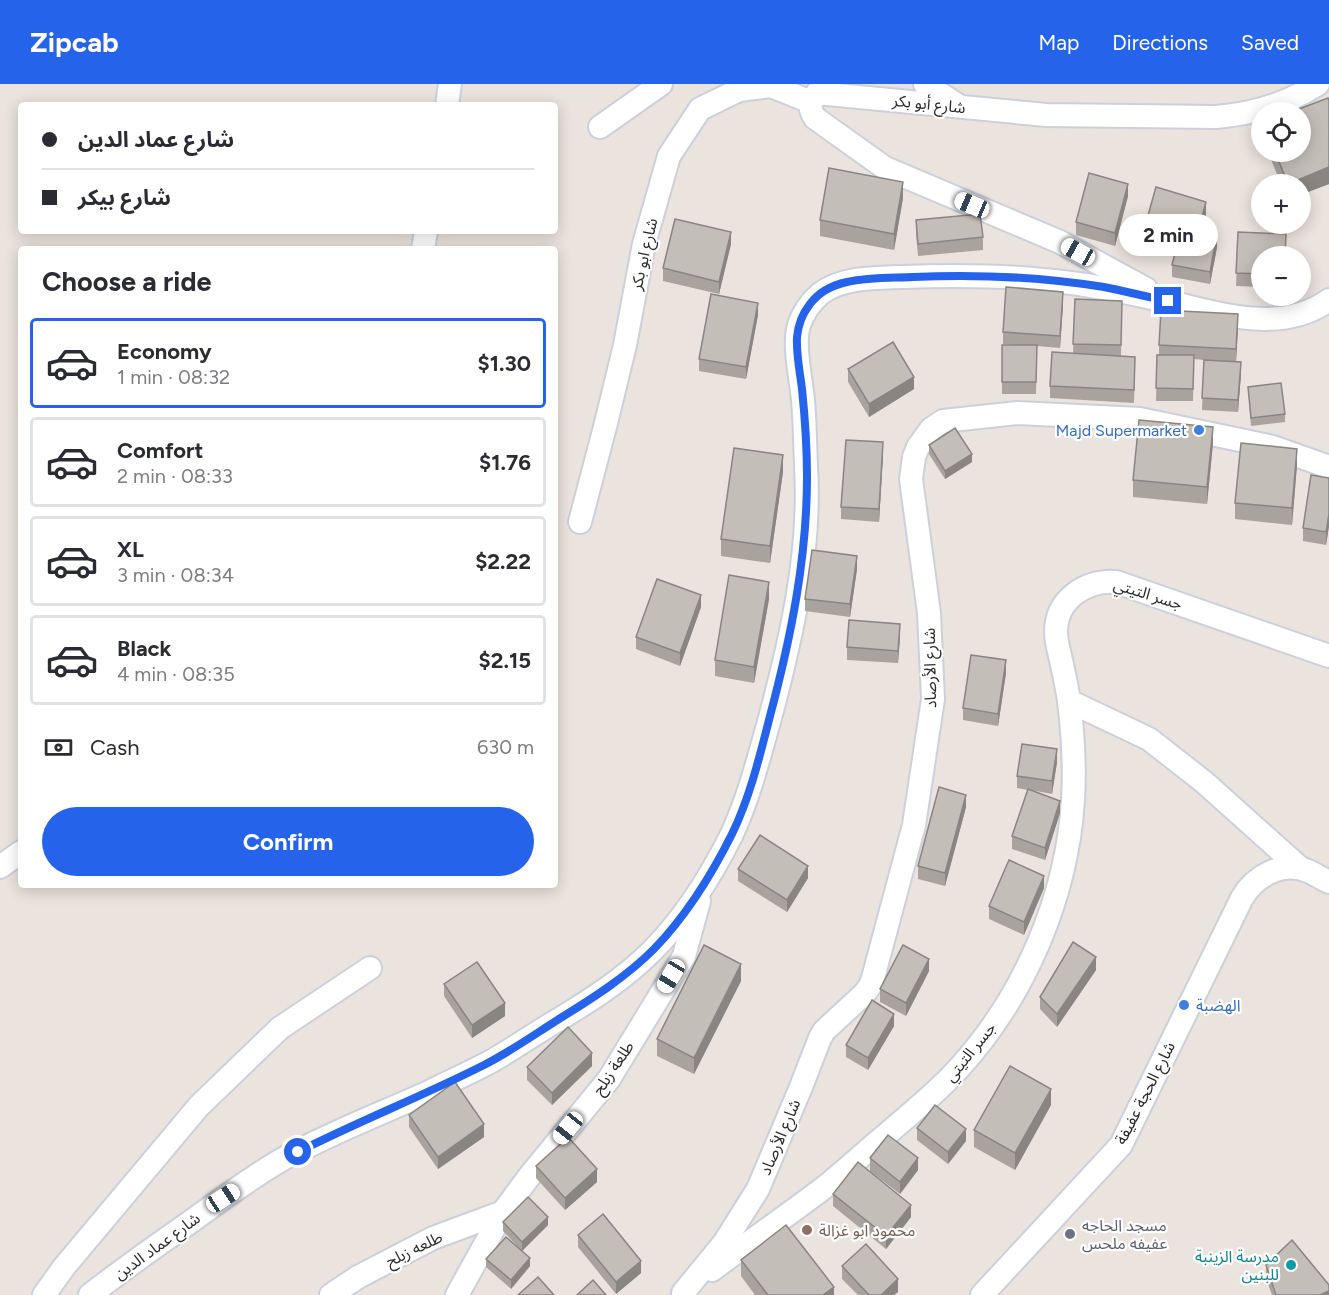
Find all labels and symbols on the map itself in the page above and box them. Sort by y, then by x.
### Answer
street label: شارع أبو بكر [890,91,967,120]
car [952,190,992,220]
callout: 2 min [1118,214,1218,256]
street label: شارع ابو بكر [626,216,664,294]
car [1058,235,1098,269]
route end [1154,287,1181,314]
place label: Majd Supermarket [1056,421,1187,440]
marker: Majd Supermarket [1192,423,1206,437]
street label: جسر التيتي [1110,575,1185,616]
street label: شارع الأرصاد [920,628,943,708]
car [654,956,688,996]
place label: الهضبة [1196,996,1241,1015]
marker: الهضبة [1177,998,1191,1012]
street label: جسر التيتي [940,1018,1002,1087]
street label: طلعة زبلح [588,1037,640,1100]
street label: شارع الحجة عفيفة [1111,1038,1182,1149]
street label: شارع الأرصاد [756,1096,807,1179]
car [550,1108,586,1148]
route start [284,1138,311,1165]
car [203,1181,243,1215]
street label: شارع عماد الدين [110,1208,205,1286]
place label: مسجد الحاجه عفيفه ملحس [1082,1216,1167,1253]
place label: محمود ابو غزالة [819,1221,915,1240]
marker: محمود ابو غزالة [800,1223,814,1237]
street label: طلعه زبلح [383,1227,447,1274]
marker: مسجد الحاجه عفيفه ملحس [1063,1227,1077,1241]
place label: مدرسة الزينبة للبنين [1195,1247,1279,1284]
marker: مدرسة الزينبة للبنين [1284,1258,1298,1272]

